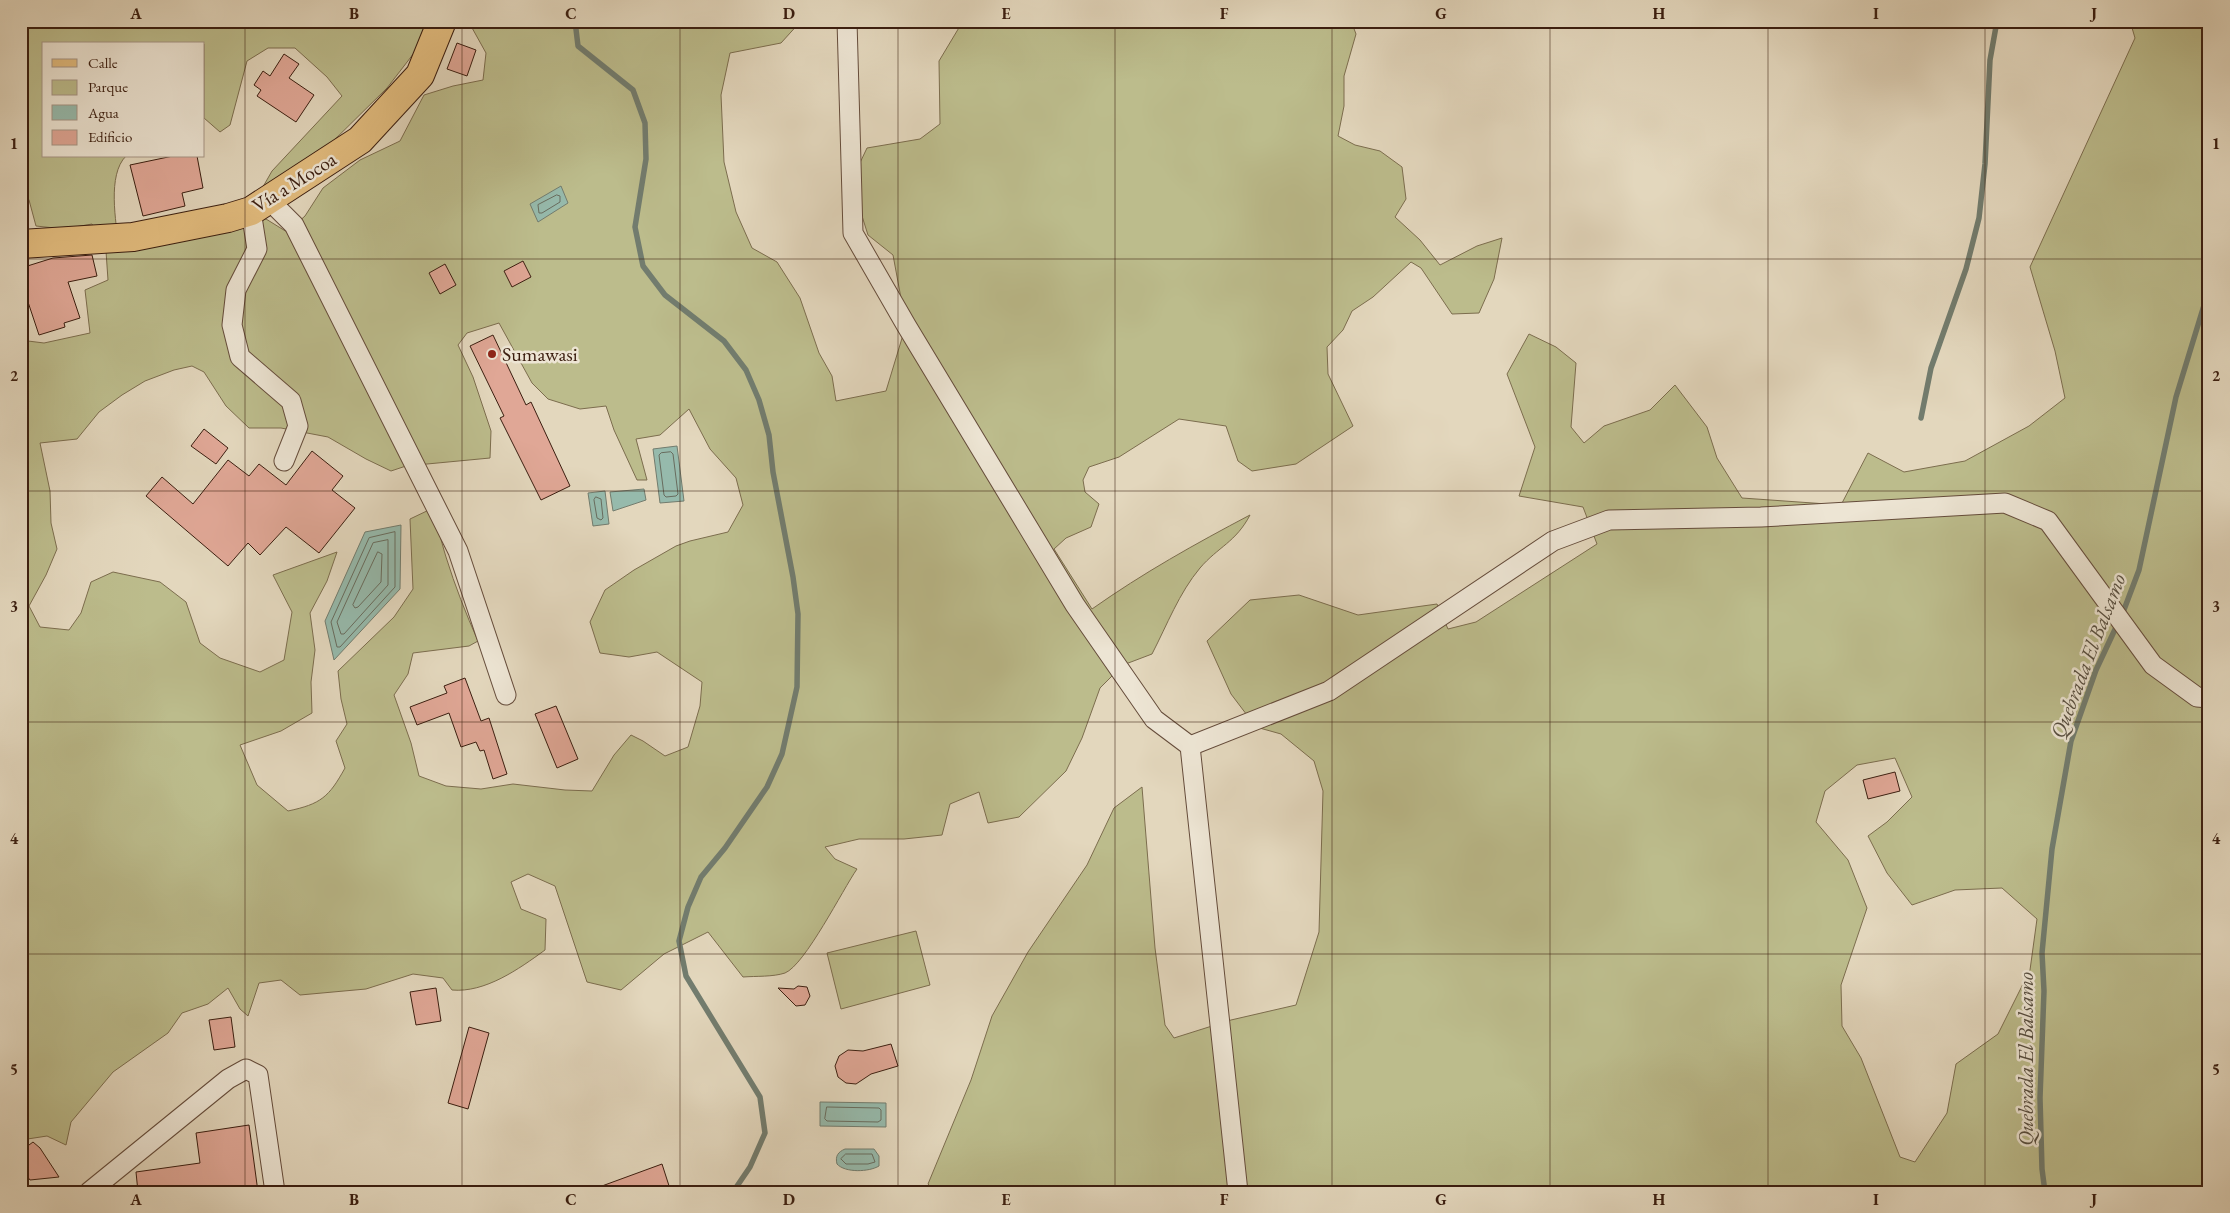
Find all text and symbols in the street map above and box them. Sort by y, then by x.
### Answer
text: A [129,3,142,24]
text: B [349,3,359,24]
text: C [565,3,577,24]
text: D [783,3,795,24]
text: E [1001,3,1011,24]
text: F [1220,3,1229,24]
text: G [1435,3,1447,24]
text: H [1653,3,1666,24]
text: I [1873,3,1879,24]
text: J [2089,3,2097,24]
legend [42,42,205,158]
text: Calle [88,53,118,72]
text: Parque [88,77,128,96]
text: Agua [87,103,119,122]
text: Edificio [88,127,132,146]
text: 1 [10,133,18,154]
text: 1 [2212,133,2220,154]
street label: Vía a Mocoa [247,146,341,218]
place label: Sumawasi [502,341,578,367]
marker: Sumawasi [486,348,498,360]
text: 2 [10,365,19,386]
text: 2 [2212,365,2221,386]
water label: Quebrada El Balsamo [2044,570,2131,742]
text: 3 [10,596,18,617]
text: 3 [2212,596,2220,617]
text: 4 [10,828,19,849]
text: 4 [2212,828,2221,849]
water label: Quebrada El Balsamo [2012,972,2039,1146]
text: 5 [10,1059,18,1080]
text: 5 [2212,1059,2220,1080]
text: A [129,1189,142,1210]
text: B [349,1189,359,1210]
text: C [565,1189,577,1210]
text: D [783,1189,795,1210]
text: E [1001,1189,1011,1210]
text: F [1220,1189,1229,1210]
text: G [1435,1189,1447,1210]
text: H [1653,1189,1666,1210]
text: I [1873,1189,1879,1210]
text: J [2089,1189,2097,1210]

